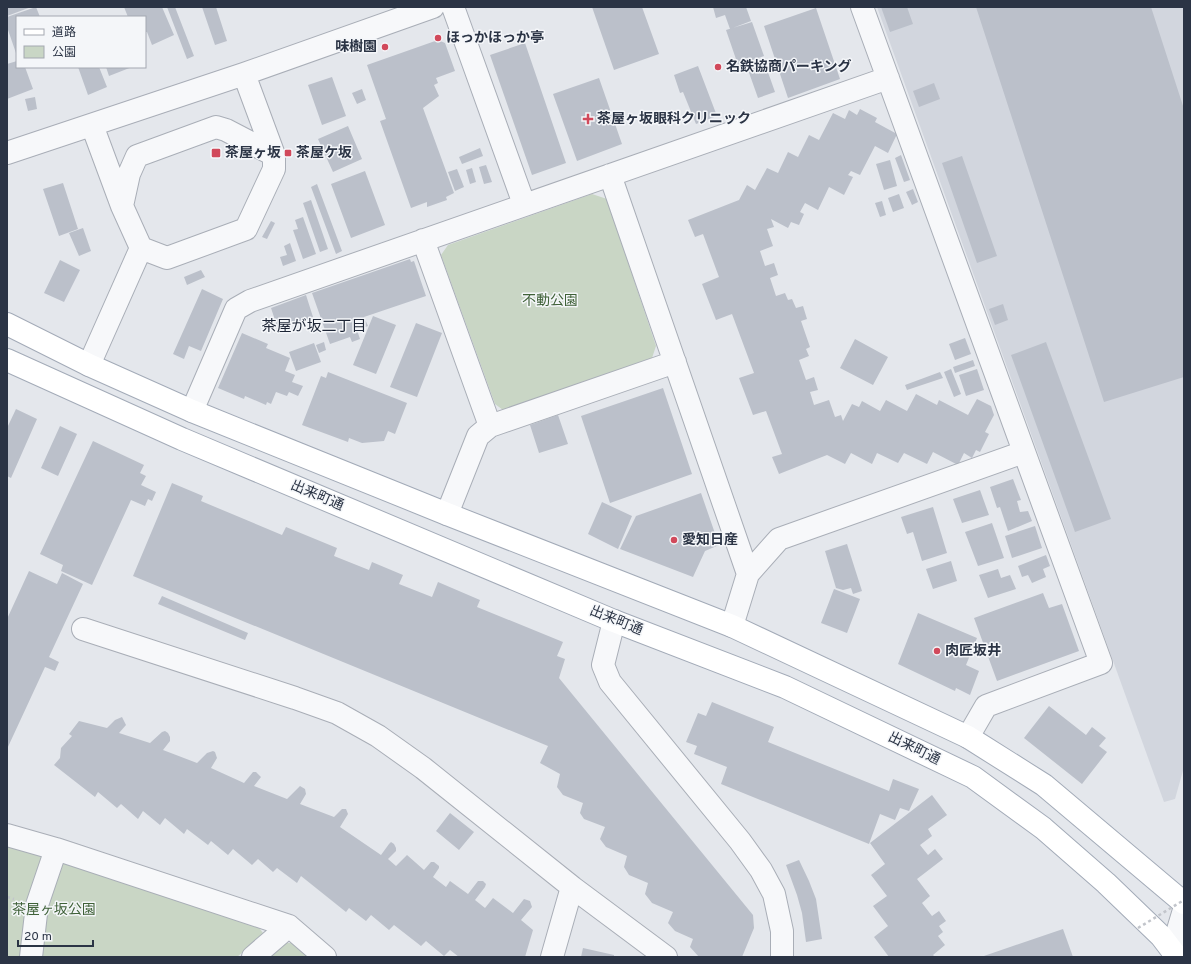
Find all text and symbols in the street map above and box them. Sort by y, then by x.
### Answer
legend [16,16,146,68]
text: 道路 [52,25,76,41]
place label: ほっかほっか亭 [446,30,544,47]
marker: ほっかほっか亭 [433,33,443,43]
place label: 味樹園 [335,38,377,56]
marker: 味樹園 [380,42,390,52]
text: 公園 [52,45,76,61]
place label: 名鉄協商パーキング [726,58,852,76]
marker: 名鉄協商パーキング [713,62,723,72]
place label: 茶屋ヶ坂眼科クリニック [597,111,751,128]
marker: 茶屋ヶ坂眼科クリニック [582,113,594,125]
place label: 茶屋ヶ坂 [225,145,281,162]
place label: 茶屋ケ坂 [296,145,352,162]
marker: 茶屋ヶ坂 [210,147,222,159]
marker: 茶屋ケ坂 [283,148,293,158]
park label: 不動公園 [522,293,578,310]
district label: 茶屋が坂二丁目 [261,318,367,337]
street label: 出来町通 [288,477,346,515]
place label: 愛知日産 [682,532,738,549]
marker: 愛知日産 [669,535,679,545]
street label: 出来町通 [587,603,645,639]
place label: 肉匠坂井 [945,642,1001,660]
marker: 肉匠坂井 [932,646,942,656]
street label: 出来町通 [885,729,943,769]
park label: 茶屋ヶ坂公園 [12,902,96,919]
scale bar [18,922,93,948]
text: 20 m [24,929,52,945]

